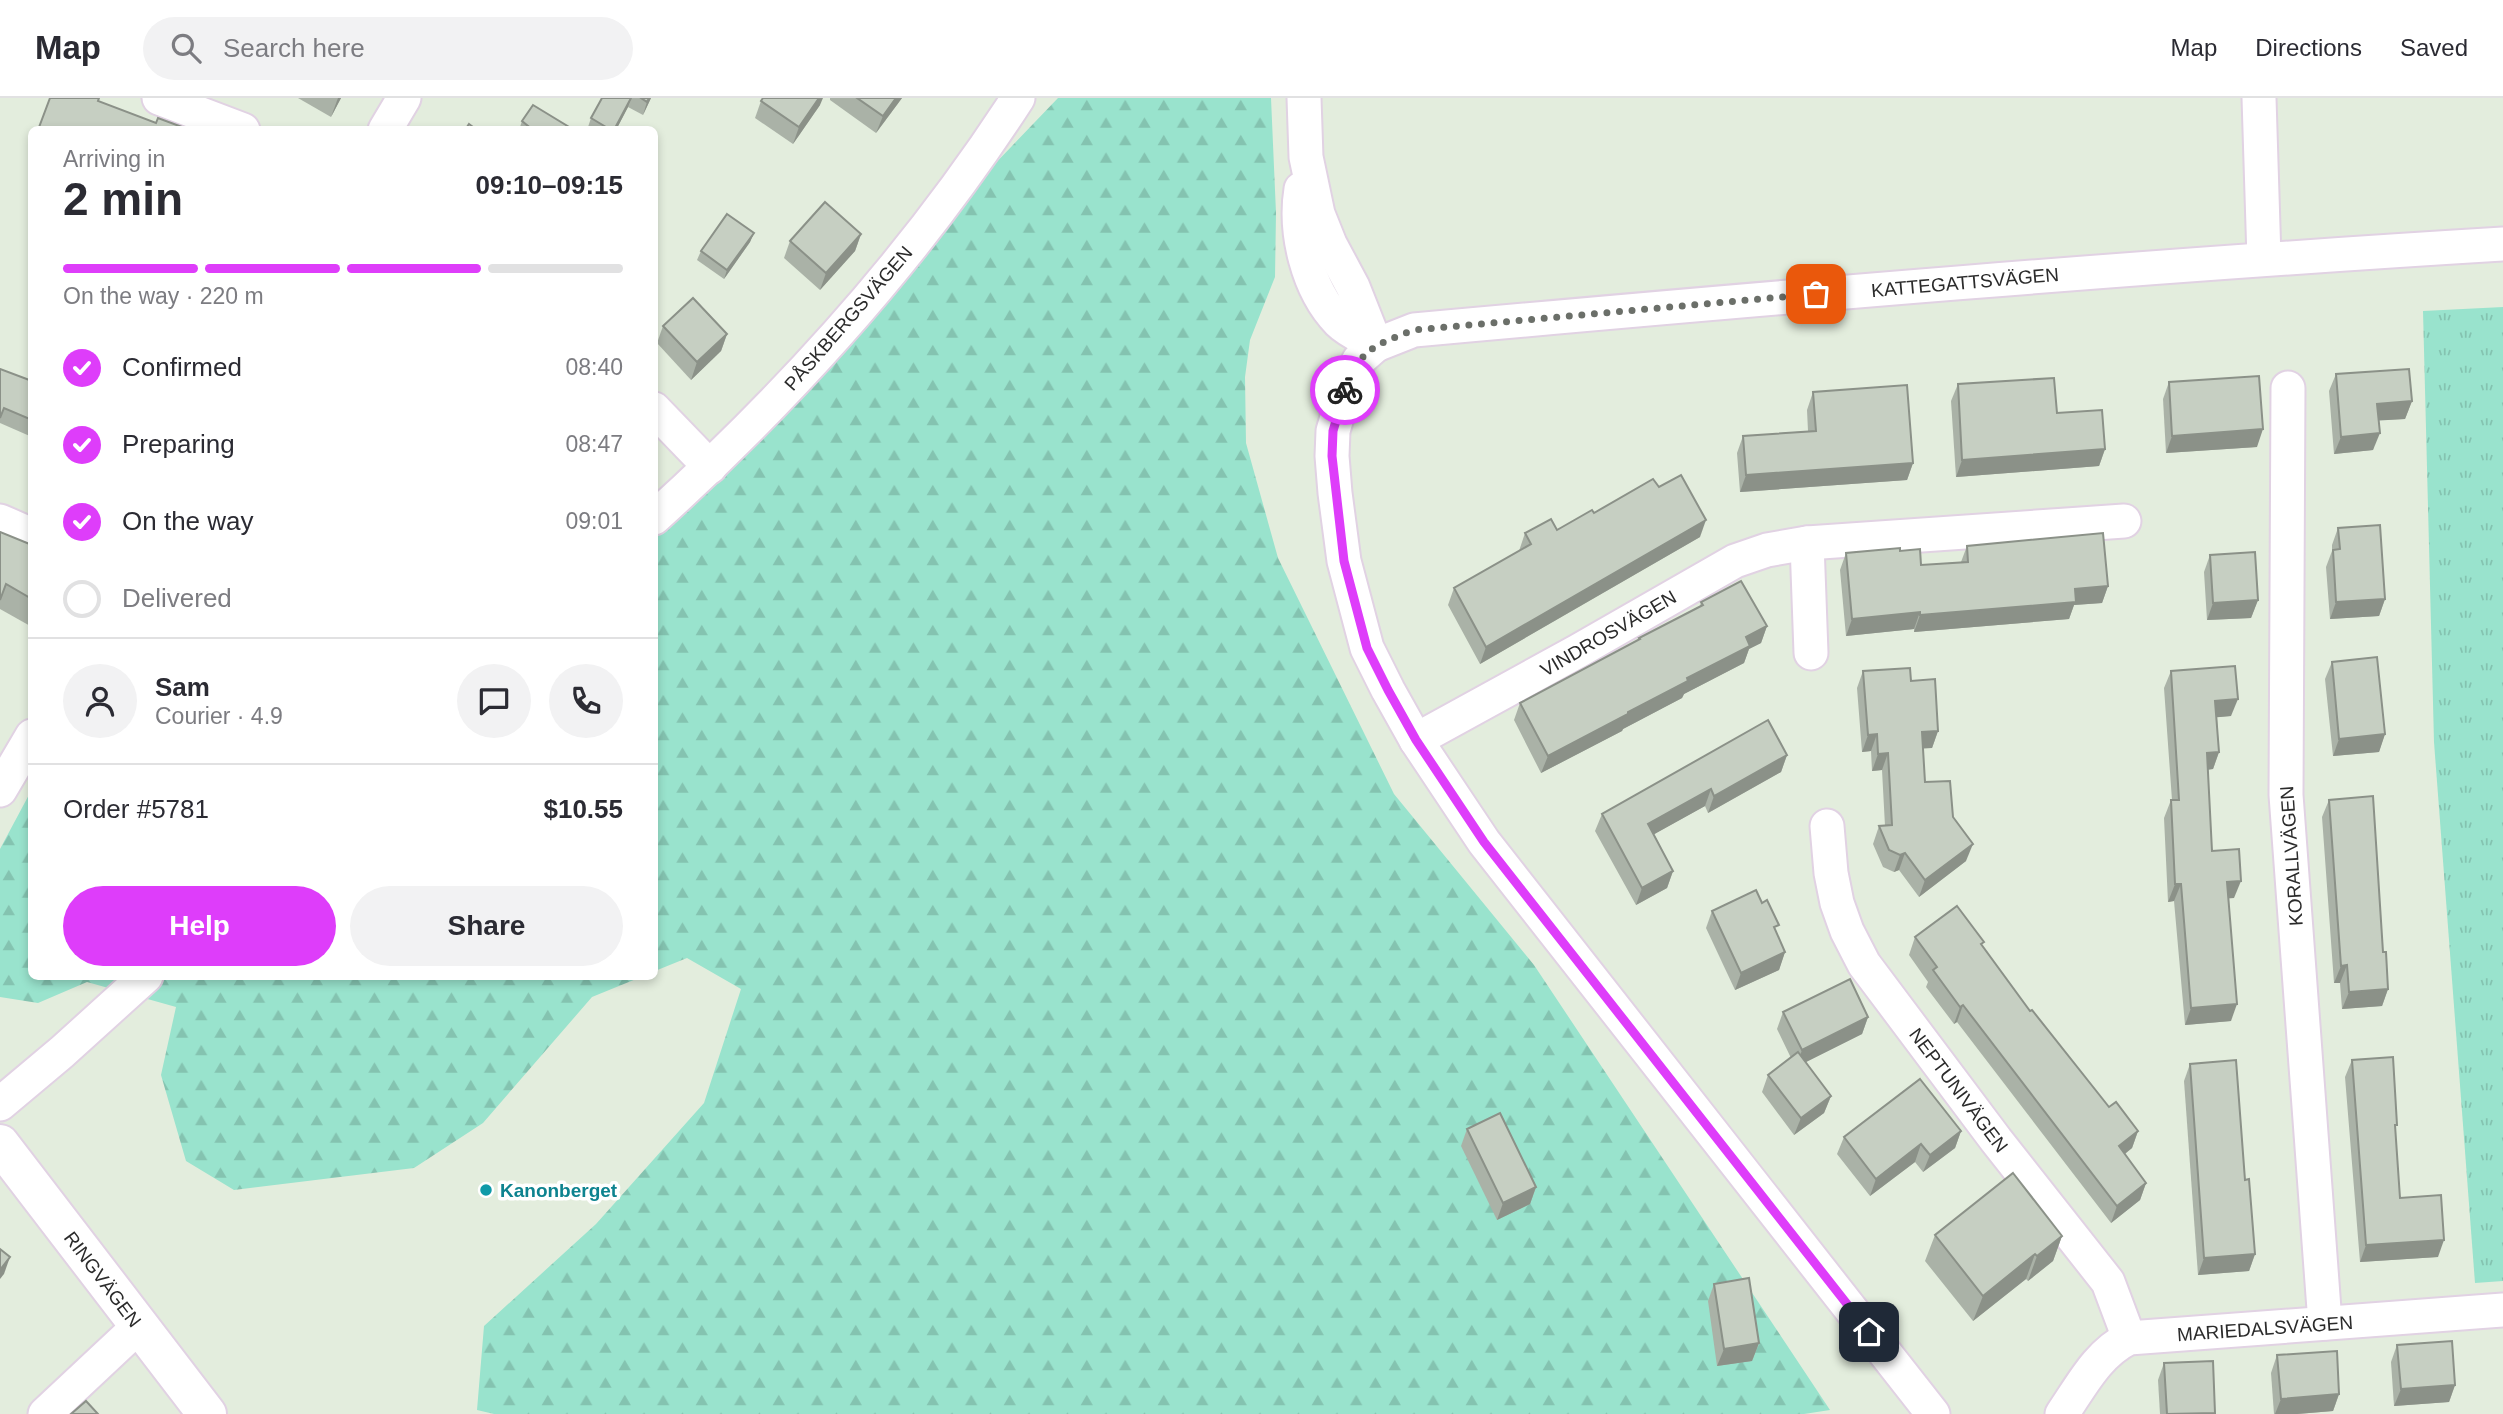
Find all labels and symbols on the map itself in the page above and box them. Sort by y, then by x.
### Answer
street label: PÅSKBERGSVÄGEN [780,242,917,395]
pin [1786,264,1846,324]
street label: KATTEGATTSVÄGEN [1870,264,2060,301]
courier [1310,355,1380,425]
street label: VINDROSVÄGEN [1537,586,1680,681]
street label: KORALLVÄGEN [2276,785,2307,927]
street label: NEPTUNIVÄGEN [1905,1024,2012,1156]
place label: Kanonberget [500,1180,618,1201]
marker: Kanonberget [478,1182,494,1198]
street label: RINGVÄGEN [60,1227,145,1331]
pin [1839,1302,1899,1362]
street label: MARIEDALSVÄGEN [2176,1312,2354,1345]

